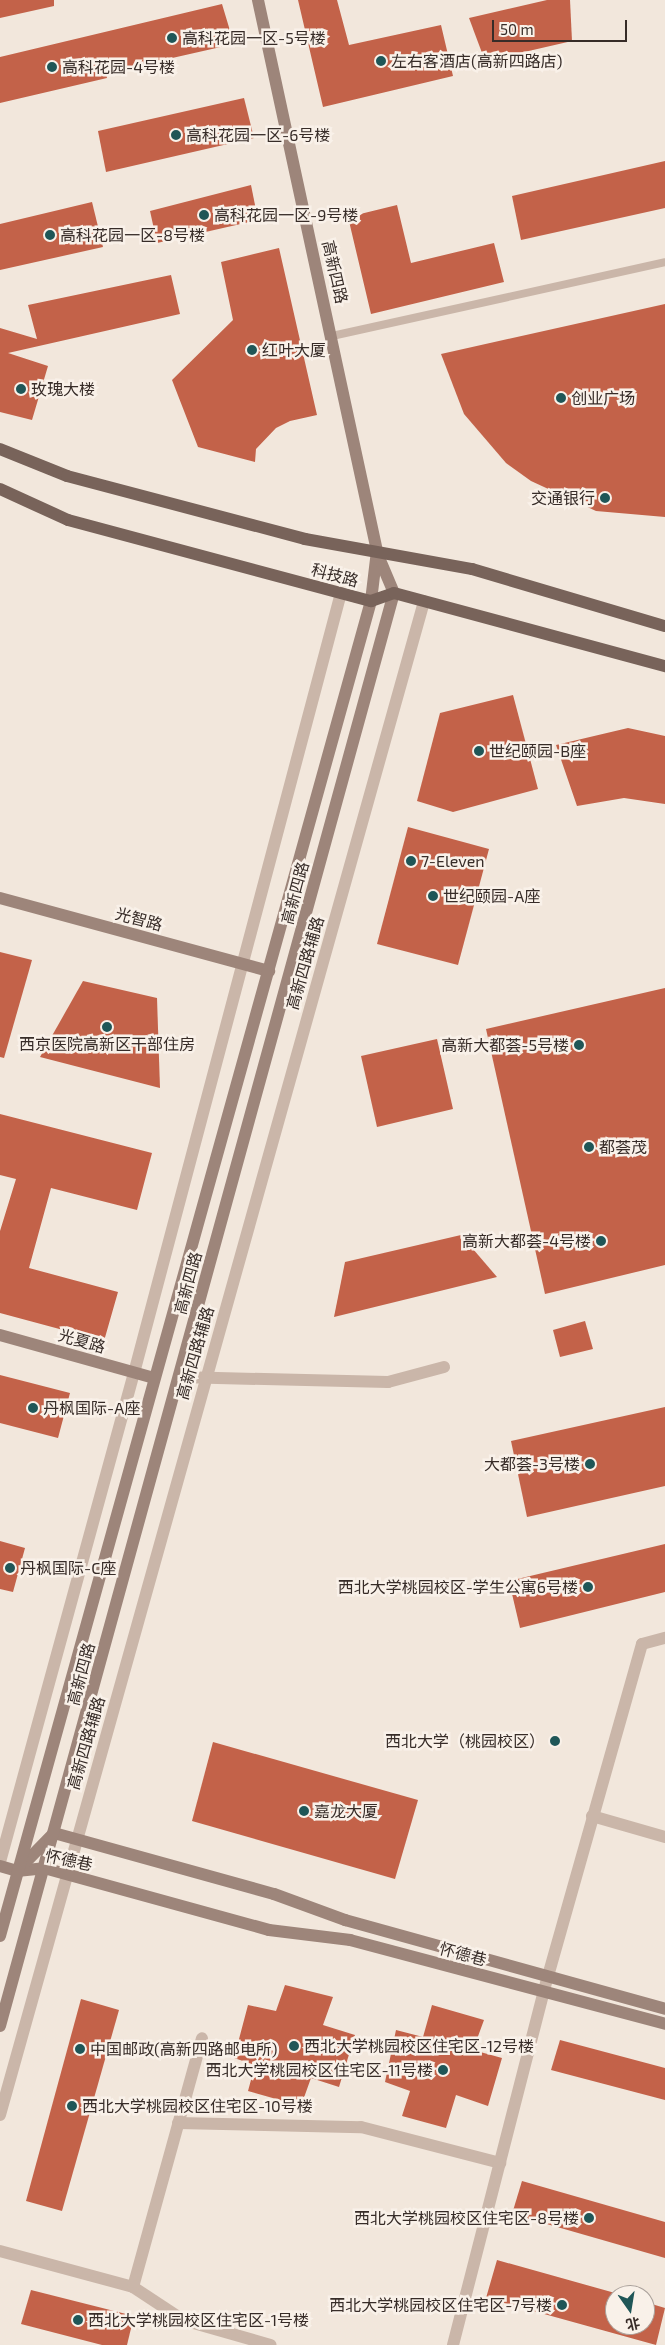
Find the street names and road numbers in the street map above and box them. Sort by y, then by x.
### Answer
street label: 高新四路 [318,239,352,305]
street label: 科技路 [309,560,361,590]
street label: 高新四路 [277,860,313,926]
street label: 光智路 [113,904,165,934]
street label: 高新四路辅路 [283,914,327,1012]
street label: 高新四路 [170,1250,206,1316]
street label: 高新四路辅路 [173,1304,217,1402]
street label: 光夏路 [56,1325,108,1357]
street label: 高新四路 [63,1641,99,1707]
street label: 高新四路辅路 [64,1694,108,1792]
street label: 怀德巷 [44,1846,94,1874]
street label: 怀德巷 [437,1939,489,1969]

